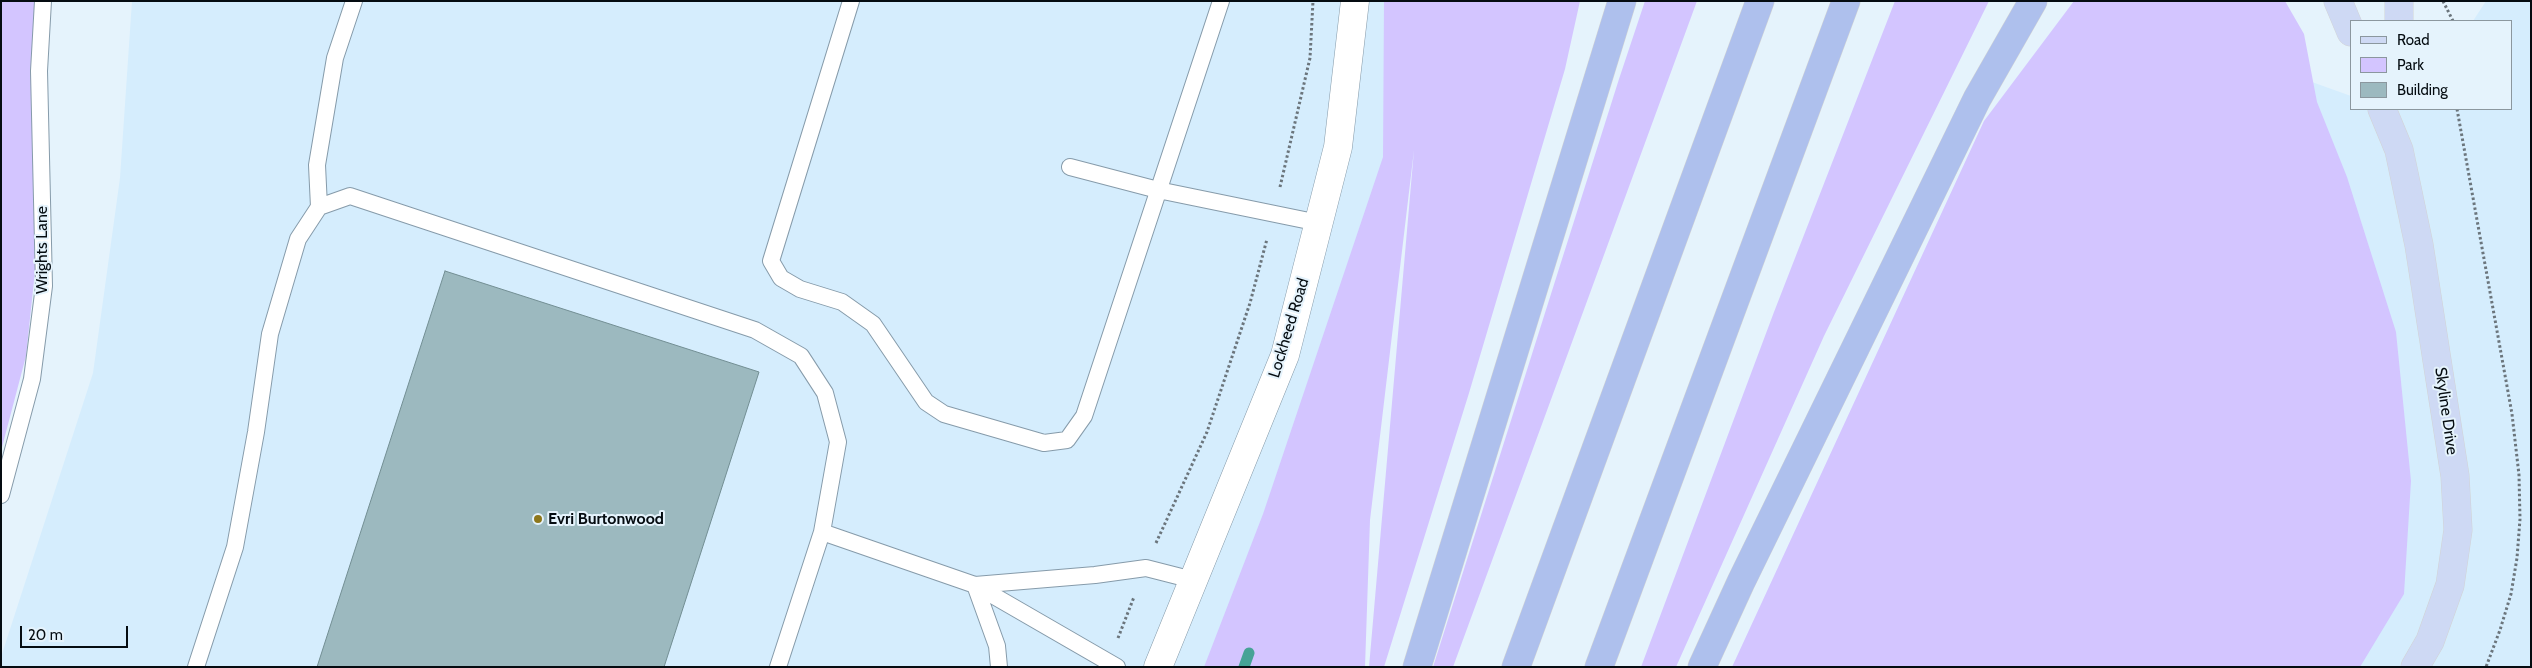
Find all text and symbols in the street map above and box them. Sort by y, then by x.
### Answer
legend [2350,20,2512,110]
text: Road [2397,31,2430,49]
text: Park [2397,56,2424,74]
text: Building [2397,81,2448,99]
street label: Wrights Lane [32,206,52,294]
street label: Lockheed Road [1265,276,1313,380]
street label: Skyline Drive [2430,366,2462,456]
place label: Evri Burtonwood [548,509,664,529]
marker: Evri Burtonwood [532,513,544,525]
scale bar [22,616,130,648]
text: 20 m [28,626,63,644]

